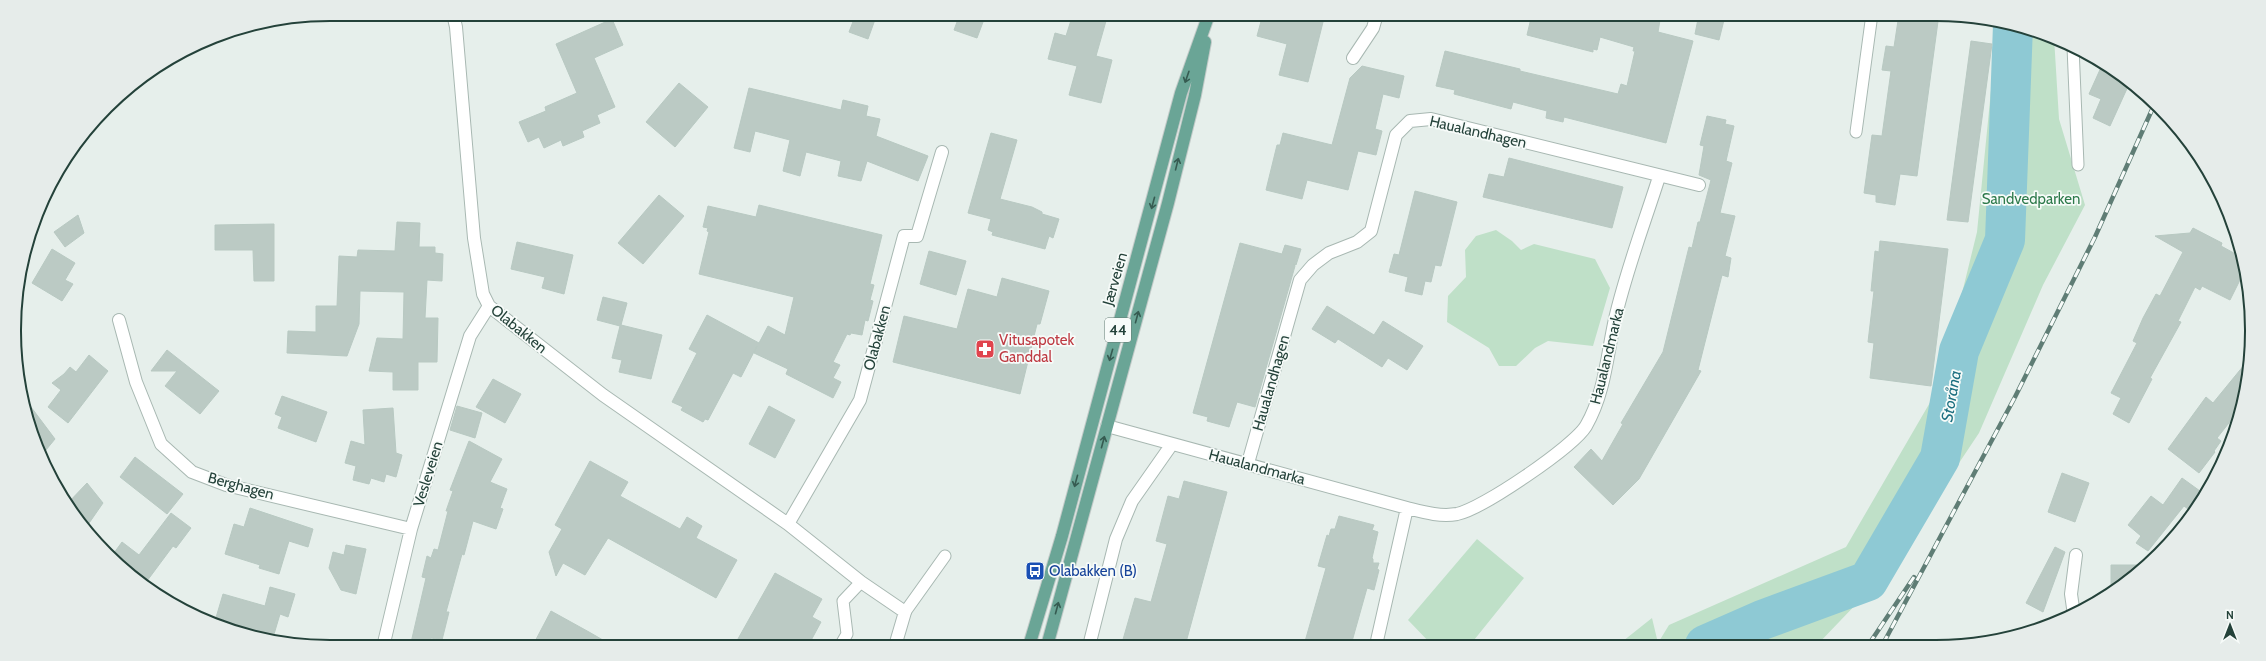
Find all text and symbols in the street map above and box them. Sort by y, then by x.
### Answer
one-way arrow [1183,71,1190,84]
street label: Haualandhagen [1428,112,1528,152]
one-way arrow [1174,158,1182,171]
park label: Sandvedparken [1982,190,2080,208]
one-way arrow [1148,196,1156,209]
street label: Jærveien [1099,250,1131,309]
street label: Olabakken [487,301,551,357]
street label: Olabakken [860,303,894,373]
street label: Haualandmarka [1586,305,1628,406]
one-way arrow [1134,311,1141,324]
road number: 44 [1105,318,1131,342]
place label: Vitusapotek Ganddal [999,331,1074,366]
street label: Haualandhagen [1249,333,1293,433]
pharmacy icon: Vitusapotek Ganddal [974,338,996,360]
one-way arrow [1106,348,1114,361]
water label: Storåna [1937,369,1965,423]
one-way arrow [1100,436,1107,449]
street label: Vesleveien [410,439,446,509]
street label: Haualandmarka [1207,445,1308,489]
street label: Berghagen [206,469,276,503]
one-way arrow [1072,474,1080,487]
bus stop icon: Olabakken (B) [1024,560,1046,582]
place label: Olabakken (B) [1049,562,1137,580]
one-way arrow [1054,602,1061,615]
north arrow [2210,605,2250,645]
text: N [2226,608,2234,622]

